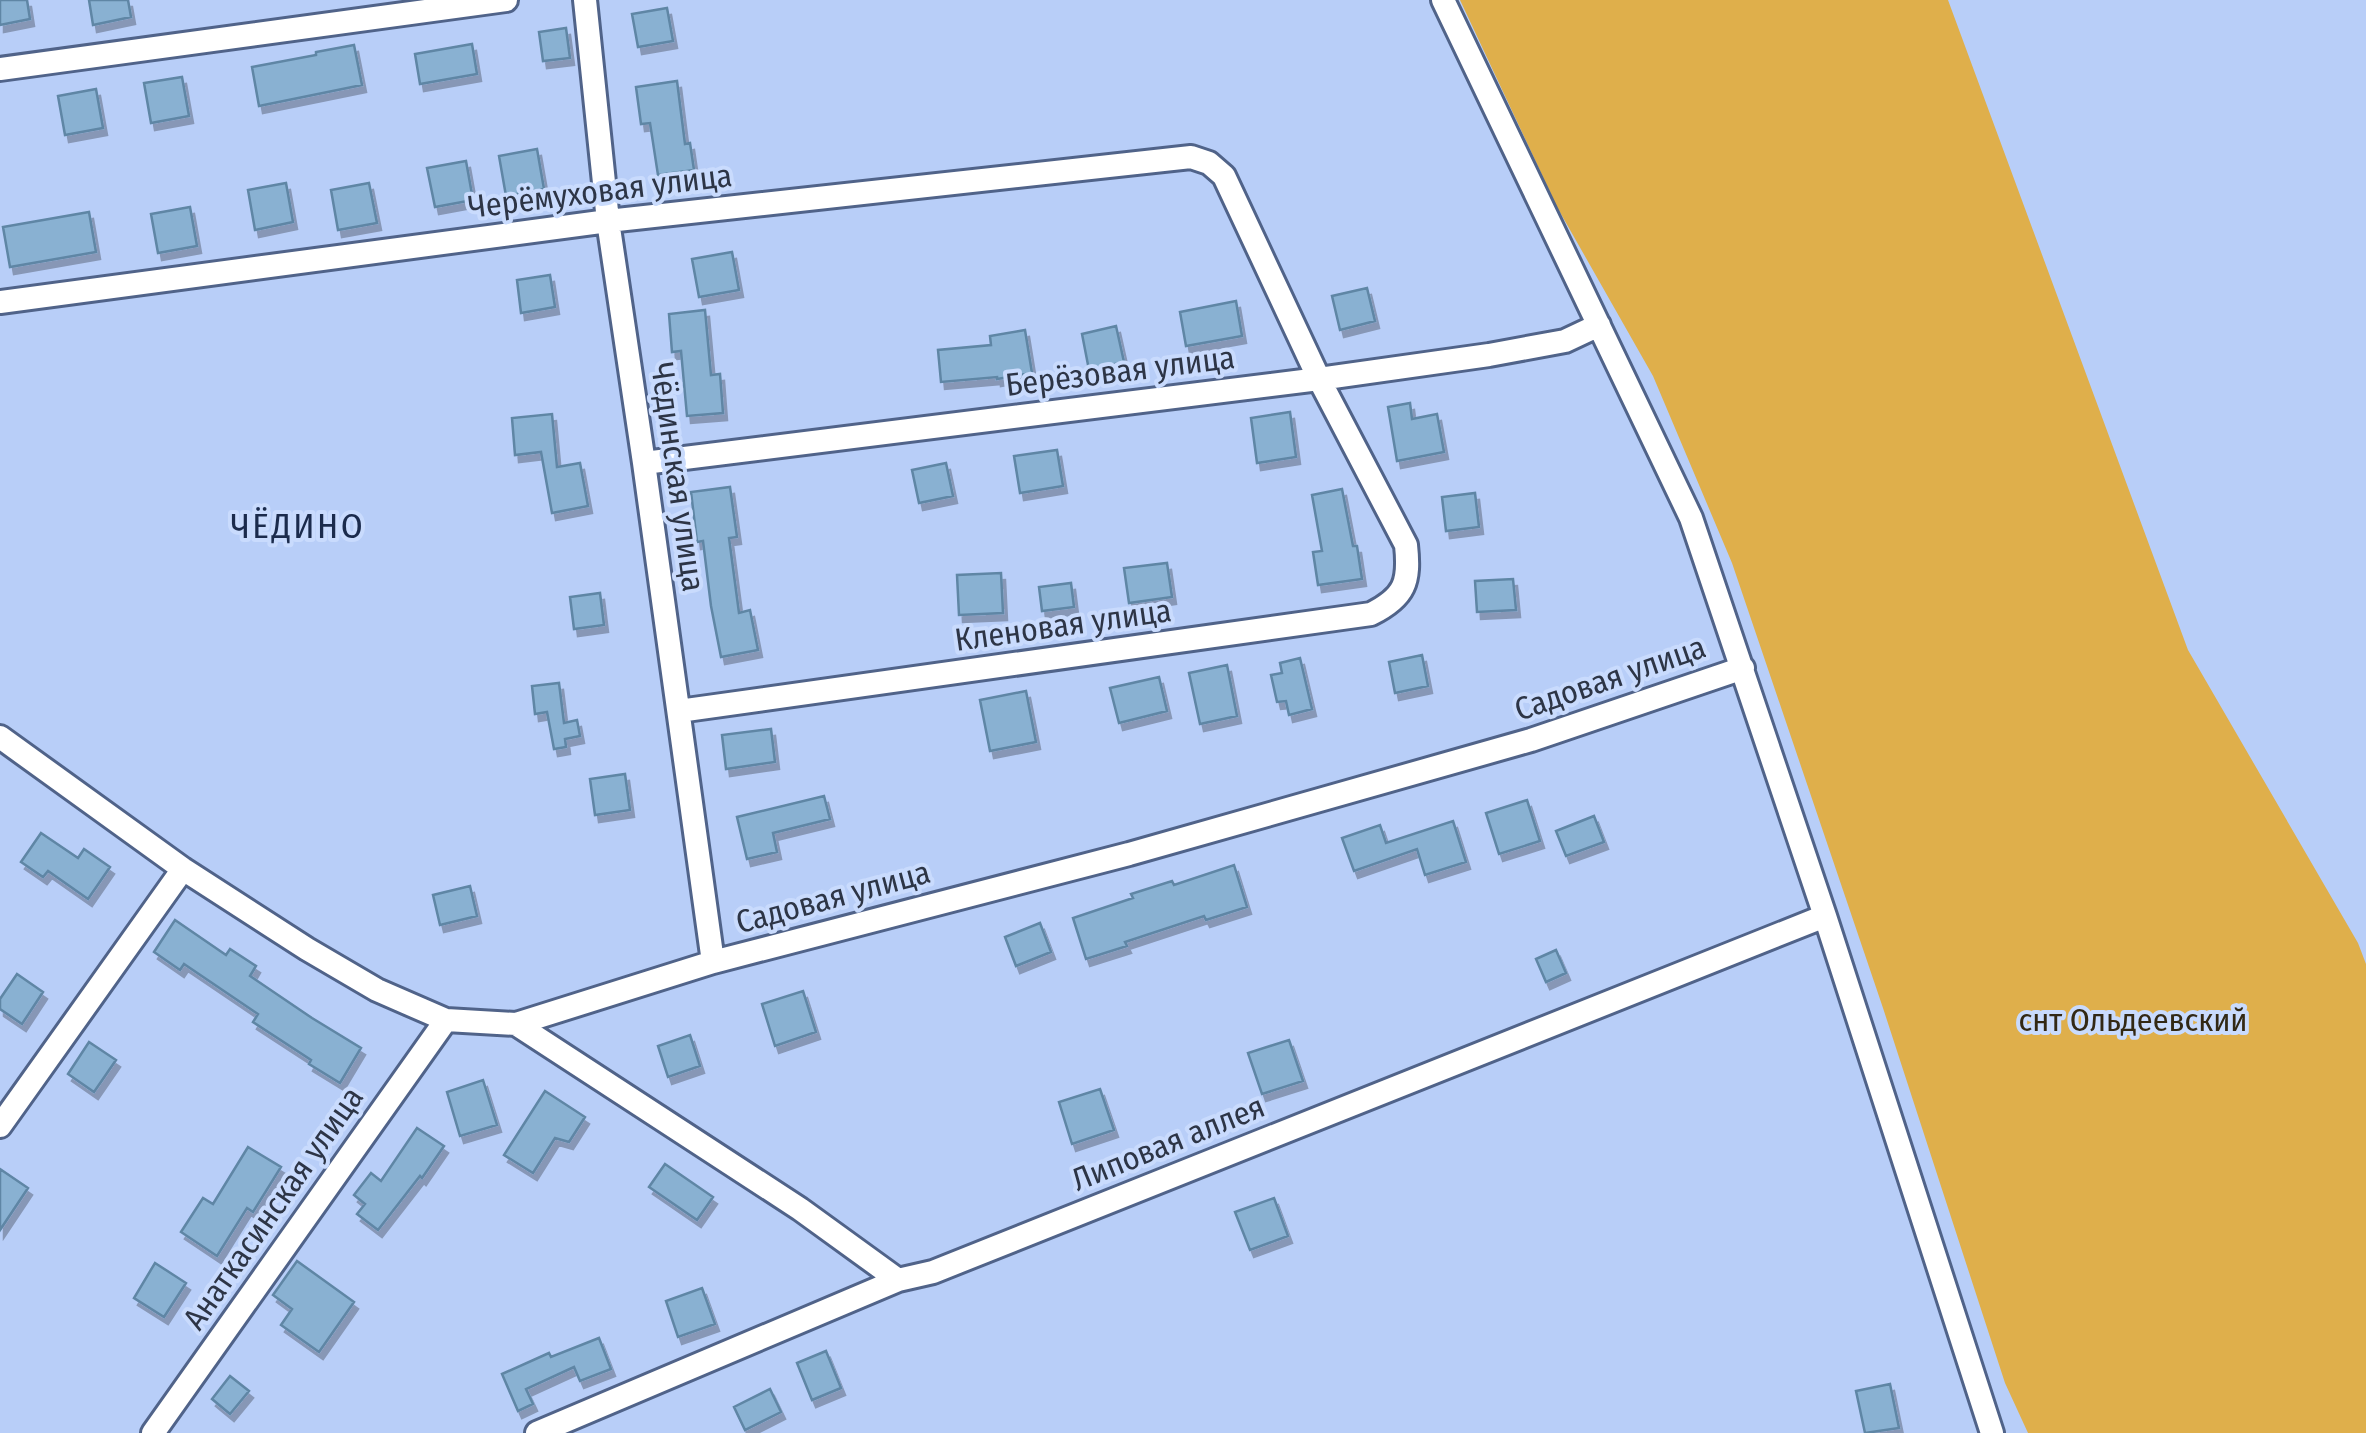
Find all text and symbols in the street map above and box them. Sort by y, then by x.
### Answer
street label: Черёмуховая улица [466,156,734,226]
street label: Берёзовая улица [1003,338,1237,404]
street label: Чёдинская улица [643,360,713,594]
district label: ЧЁДИНО [231,505,365,547]
street label: Кленовая улица [952,591,1174,659]
street label: Садовая улица [1509,628,1711,728]
street label: Садовая улица [732,853,934,941]
park label: снт Ольдеевский [2018,1001,2248,1039]
street label: Анаткасинская улица [175,1079,371,1337]
street label: Липовая аллея [1066,1087,1270,1199]

